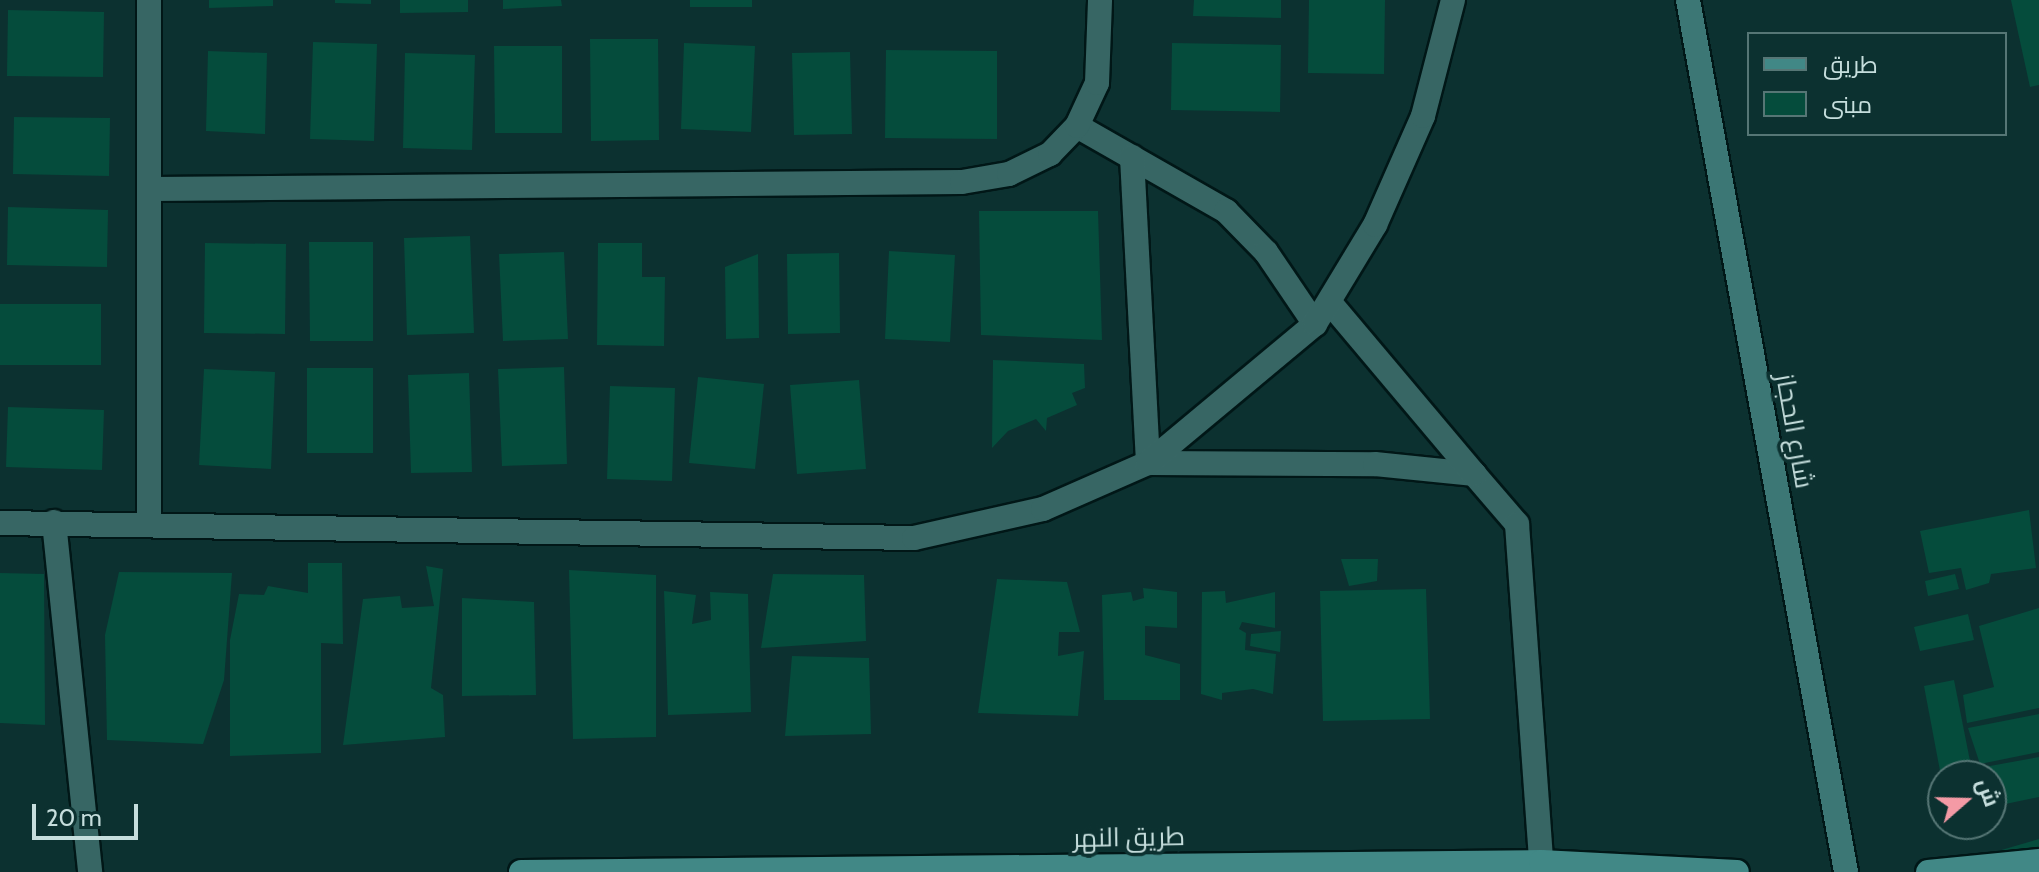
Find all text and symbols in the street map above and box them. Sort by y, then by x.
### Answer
legend [1747,32,2007,136]
text: طريق [1823,50,1878,79]
text: مبنى [1823,90,1872,119]
street label: شارع الحجاز [1769,371,1819,491]
north arrow [1927,760,2007,840]
text: ش [1971,774,2006,810]
scale bar [36,788,142,838]
text: 20 m [46,803,102,832]
street label: طريق النهر [1073,821,1185,855]

